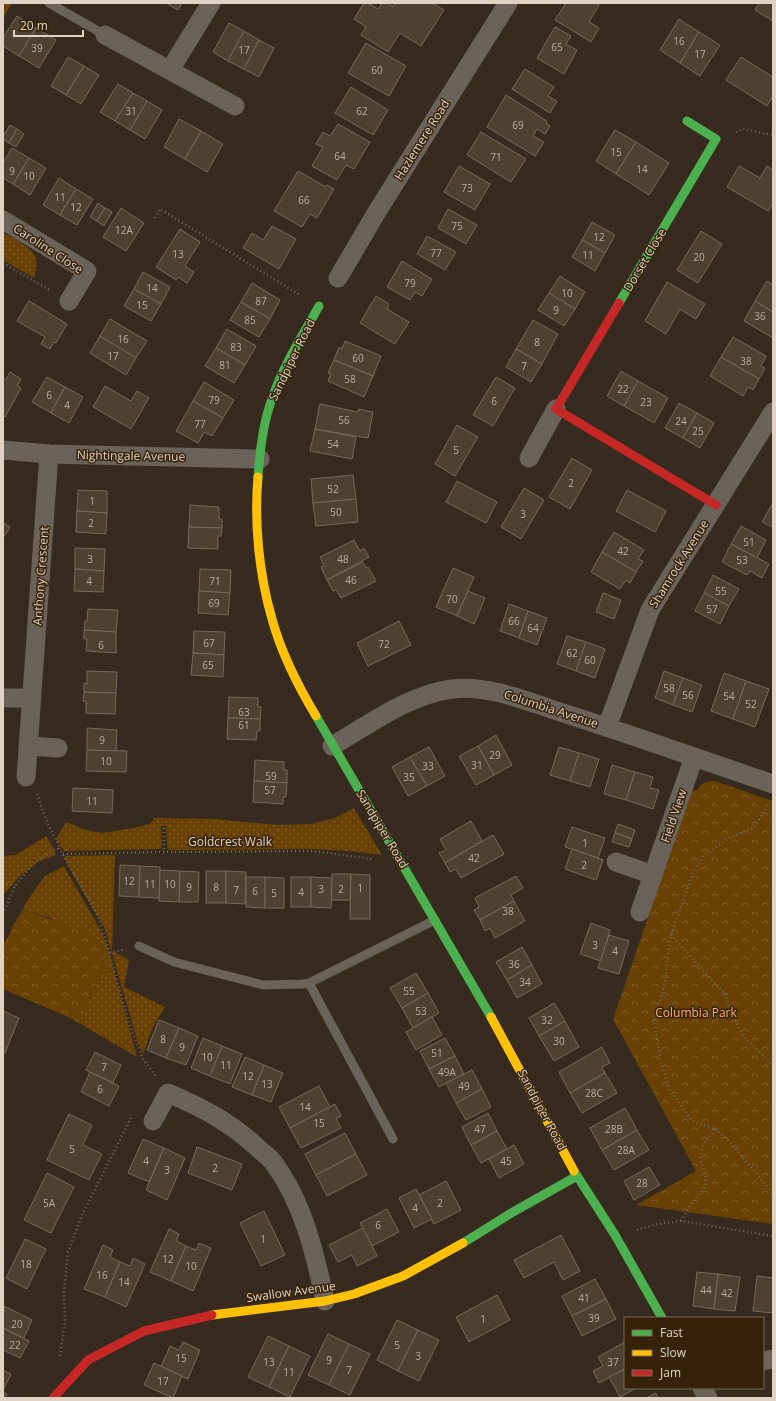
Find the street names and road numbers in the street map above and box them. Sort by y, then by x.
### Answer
street label: Hazlemere Road [390,96,453,183]
street label: Caroline Close [10,220,87,278]
street label: Dorset Close [619,225,670,295]
street label: Sandpiper Road [264,316,319,404]
street label: Nightingale Avenue [77,446,186,465]
street label: Shamrock Avenue [645,516,713,611]
street label: Anthony Crescent [29,526,52,626]
street label: Columbia Avenue [502,685,601,732]
street label: Sandpiper Road [352,786,413,871]
street label: Field View [656,786,691,845]
street label: Goldcrest Walk [188,833,273,850]
street label: Sandpiper Road [514,1066,571,1153]
street label: Swallow Avenue [245,1277,337,1306]

